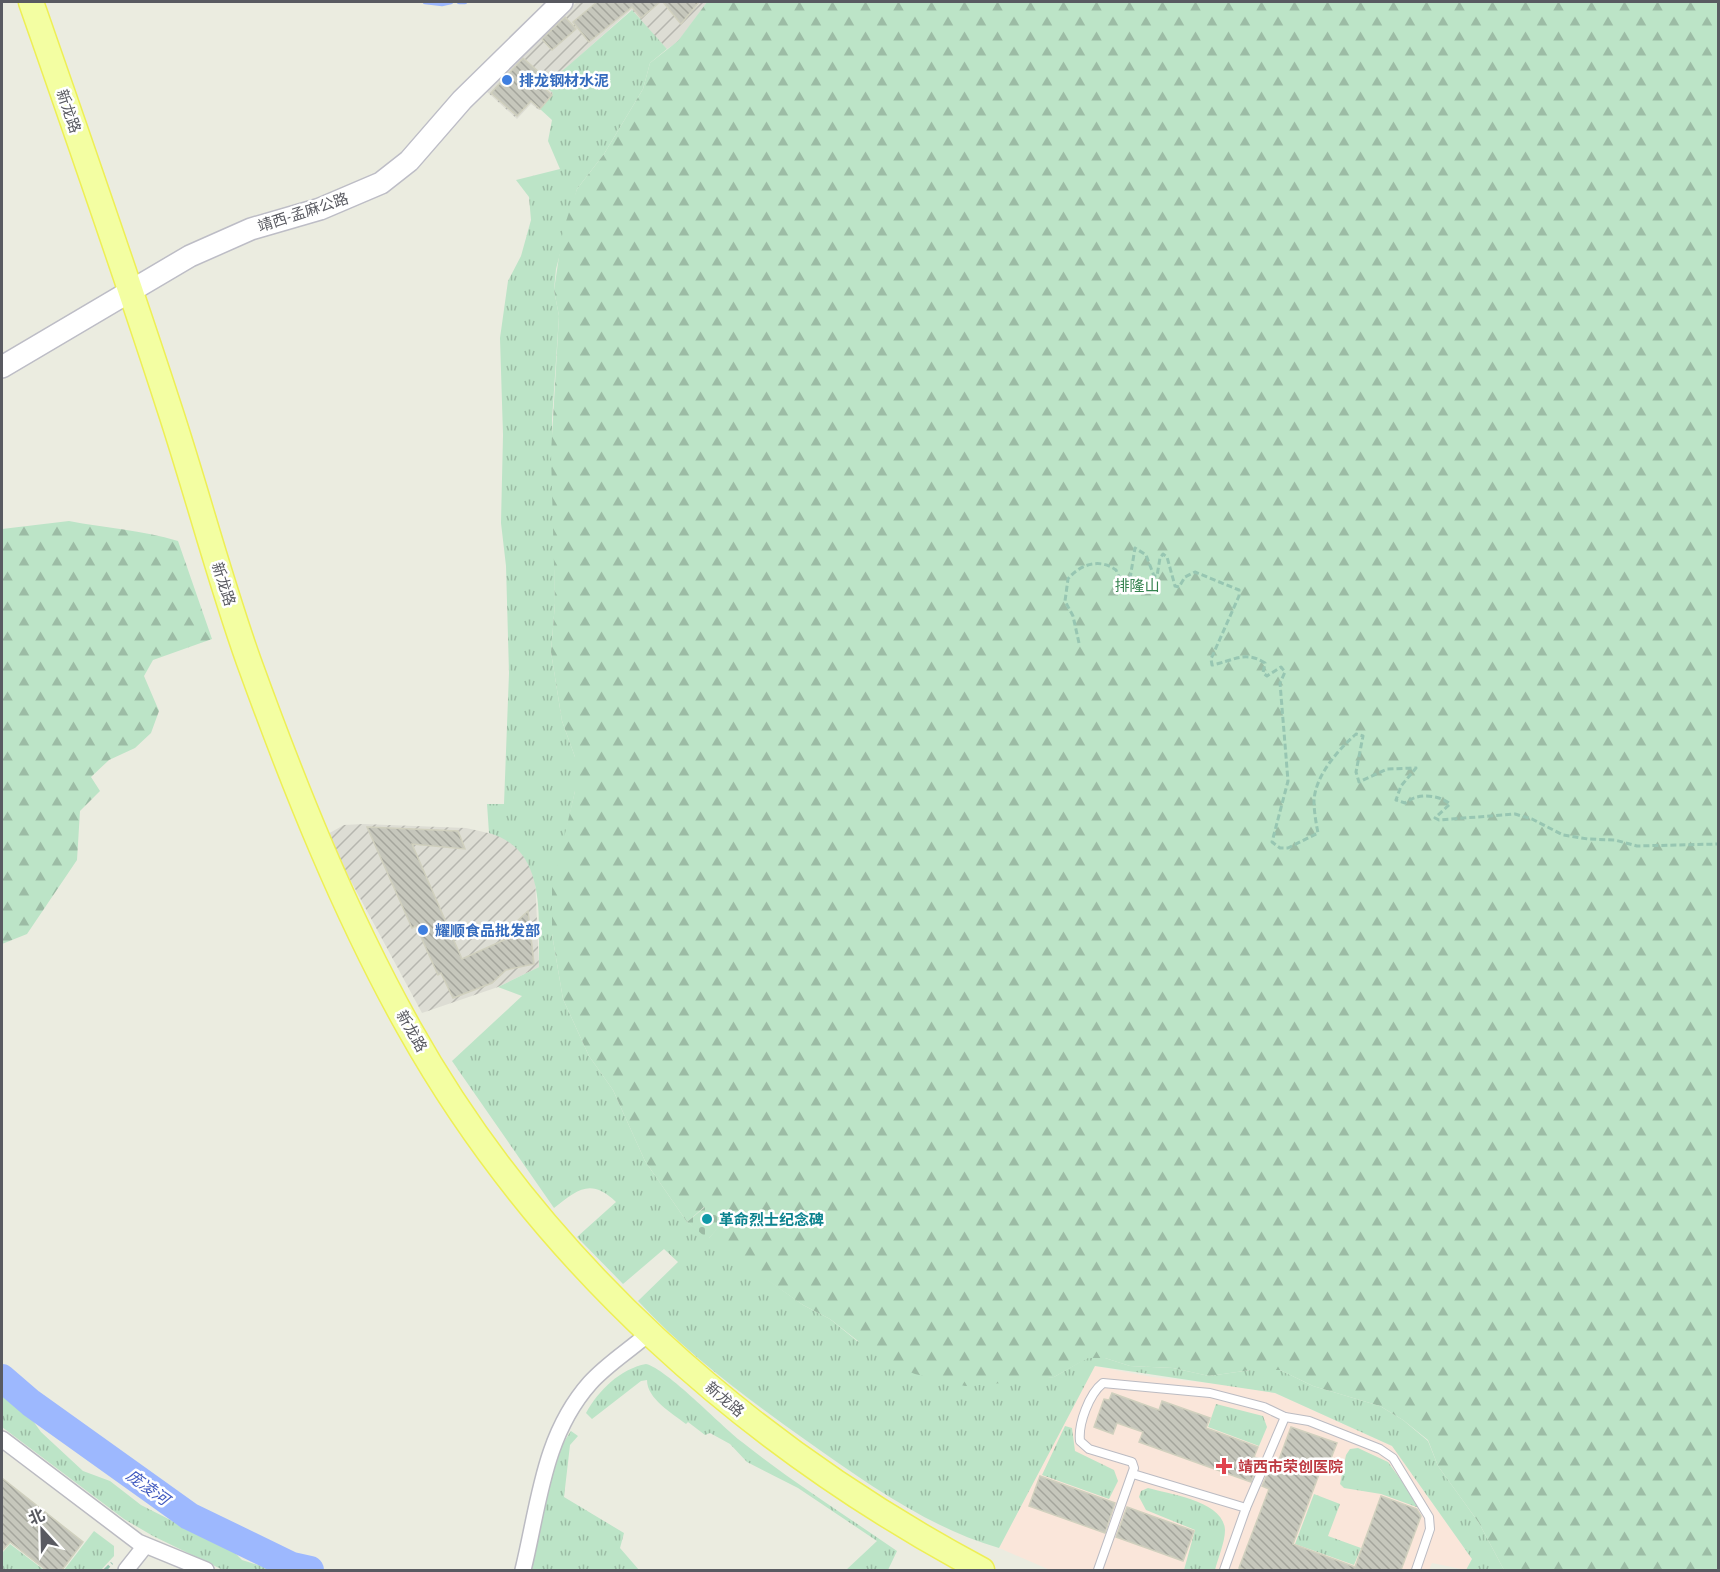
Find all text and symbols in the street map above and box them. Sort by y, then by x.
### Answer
place label: 排龙钢材水泥 [519,71,609,90]
marker: 排龙钢材水泥 [500,73,514,87]
street label: 新龙路 [53,87,85,135]
street label: 靖西-孟麻公路 [255,188,351,236]
street label: 新龙路 [208,560,240,608]
park label: 排隆山 [1114,576,1160,595]
place label: 耀顺食品批发部 [435,921,540,940]
marker: 耀顺食品批发部 [416,923,430,937]
street label: 新龙路 [393,1007,431,1055]
place label: 革命烈士纪念碑 [719,1210,824,1229]
marker: 革命烈士纪念碑 [700,1212,714,1226]
street label: 新龙路 [702,1377,748,1421]
marker: 靖西市荣创医院 [1215,1457,1233,1475]
place label: 靖西市荣创医院 [1238,1457,1343,1476]
water label: 庞凌河 [123,1465,176,1511]
north arrow [12,1500,72,1560]
text: 北 [25,1504,48,1528]

